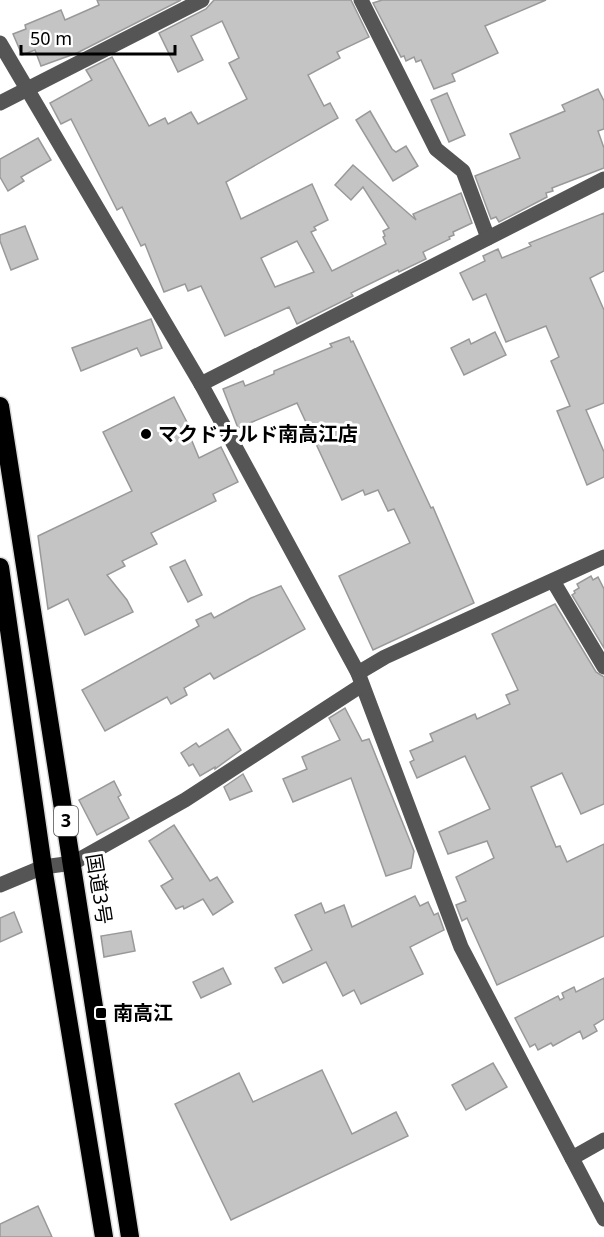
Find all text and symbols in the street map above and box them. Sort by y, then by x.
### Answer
scale bar [21,18,176,56]
text: 50 m [30,26,72,50]
place label: マクドナルド南高江店 [158,420,358,447]
marker: マクドナルド南高江店 [139,427,153,441]
road number: 3 [54,806,78,836]
street label: 国道3号 [81,852,118,926]
place label: 南高江 [113,999,173,1026]
marker: 南高江 [94,1006,108,1020]

